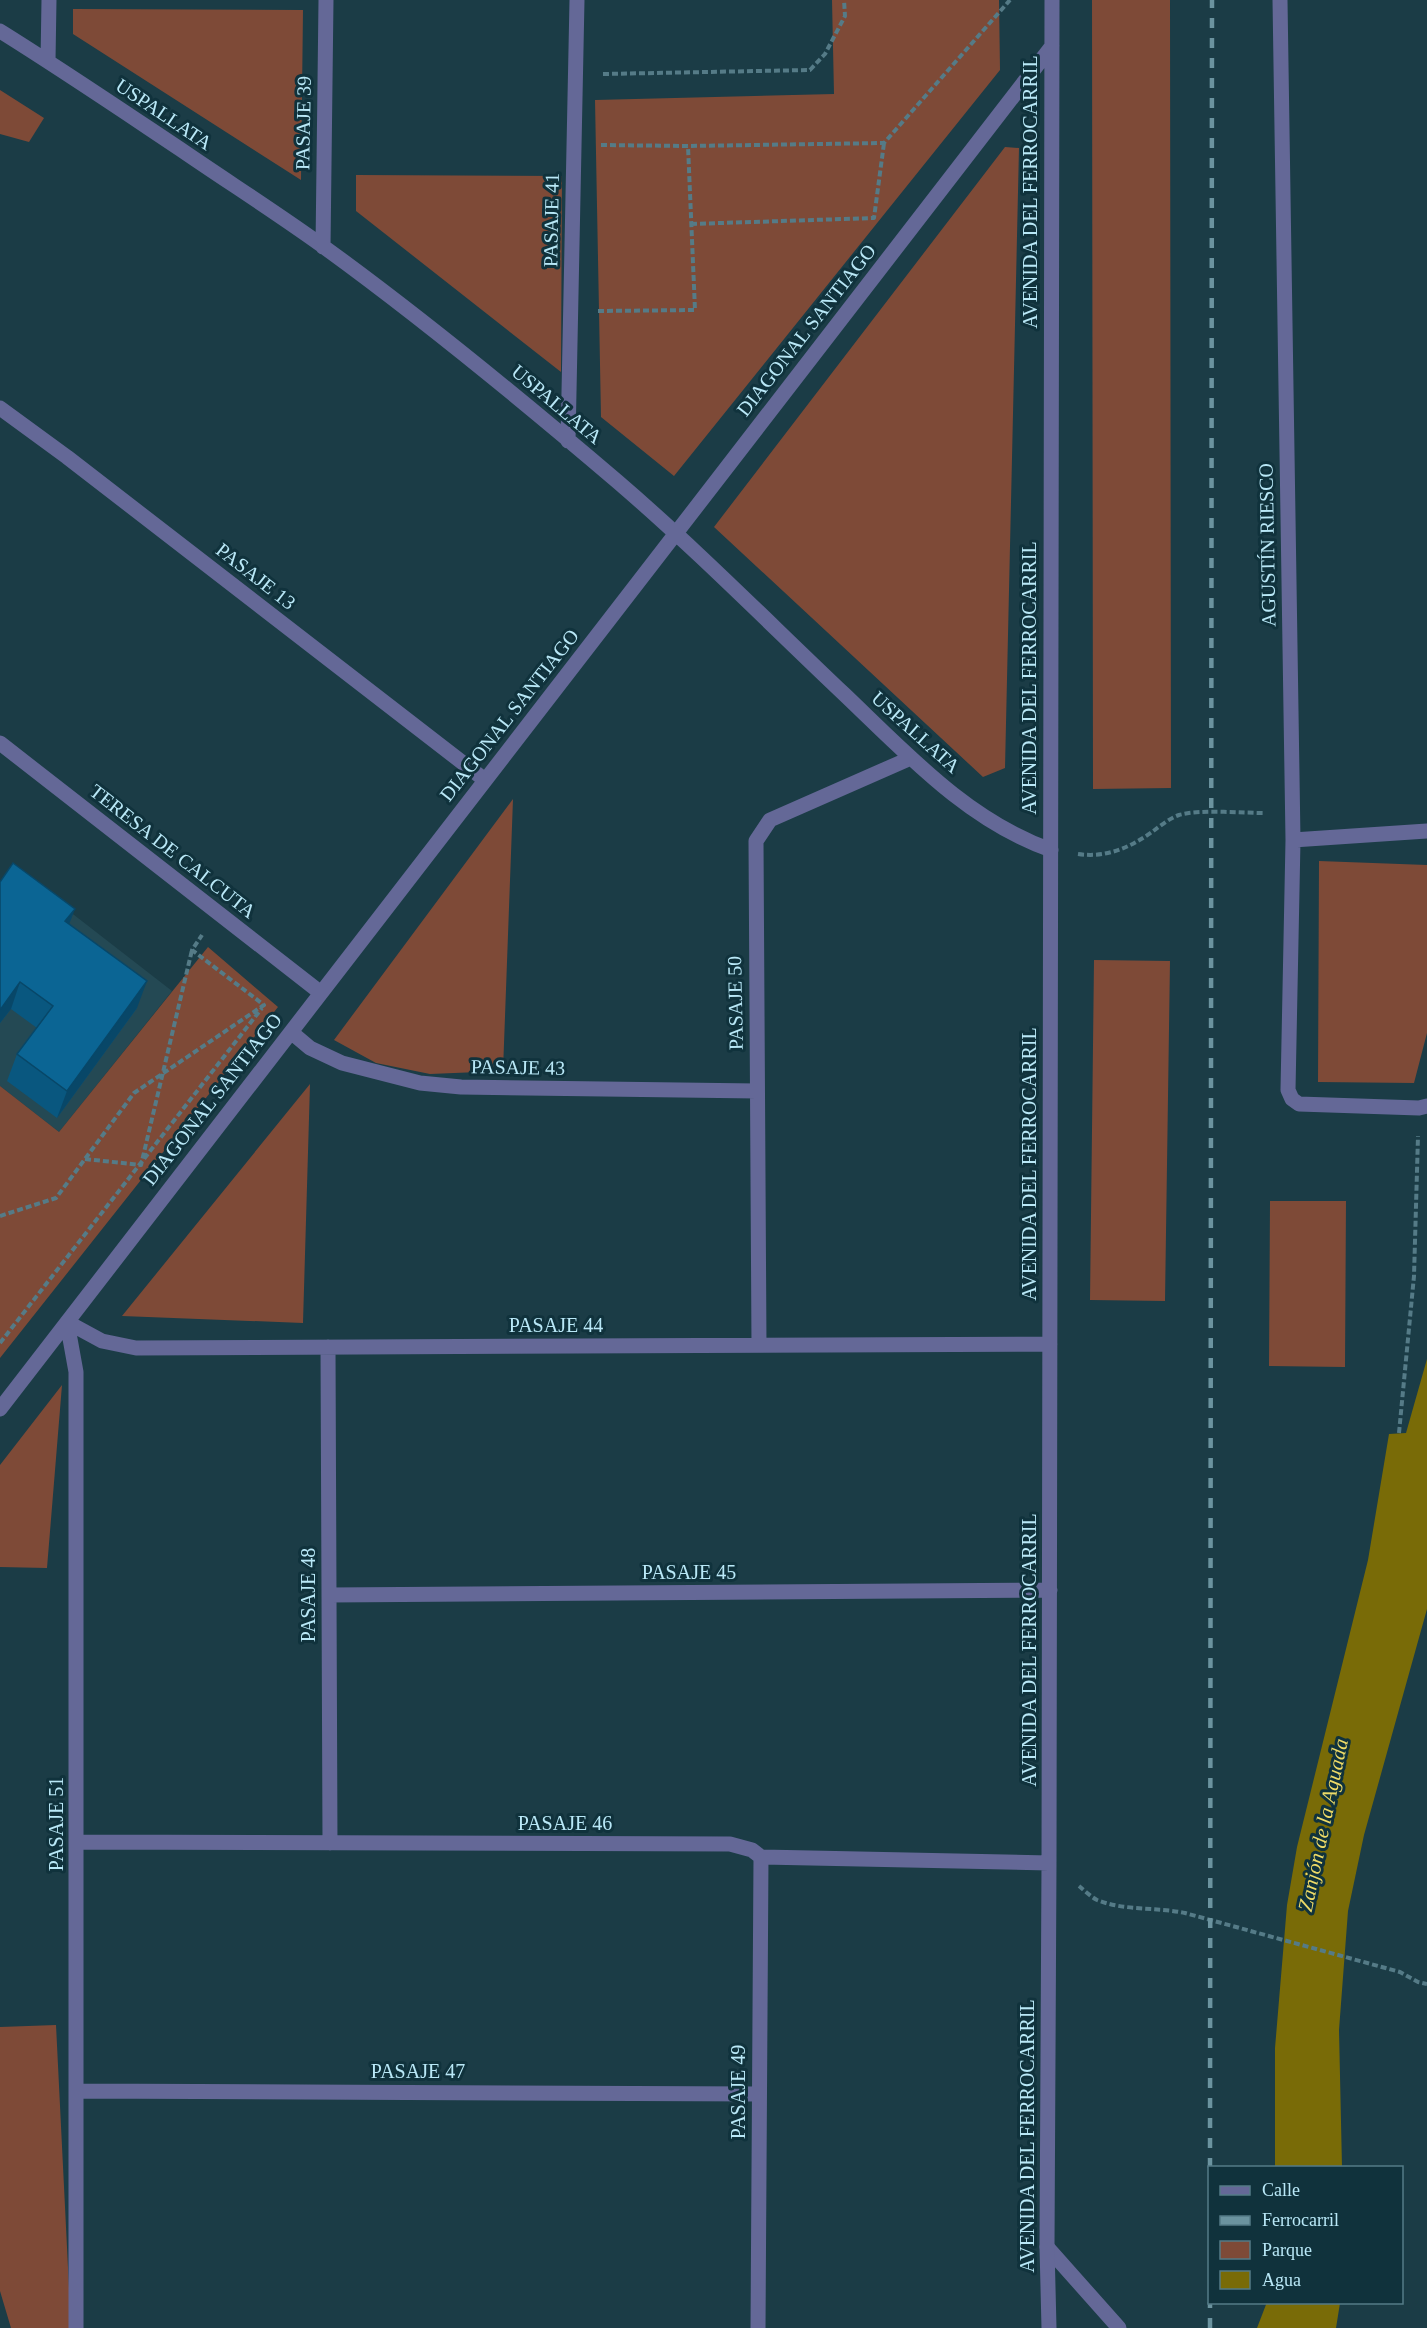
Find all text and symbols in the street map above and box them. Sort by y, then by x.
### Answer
street label: AVENIDA DEL FERROCARRIL [1019,55,1041,329]
street label: USPALLATA [112,74,217,154]
street label: PASAJE 39 [291,76,315,170]
street label: PASAJE 41 [539,173,563,267]
street label: DIAGONAL SANTIAGO [732,240,880,420]
street label: USPALLATA [507,360,607,448]
street label: AGUSTÍN RIESCO [1255,463,1279,627]
street label: PASAJE 13 [212,538,300,614]
street label: AVENIDA DEL FERROCARRIL [1018,541,1040,815]
street label: DIAGONAL SANTIAGO [435,625,583,805]
street label: USPALLATA [867,687,965,778]
street label: TERESA DE CALCUTA [86,780,261,923]
street label: PASAJE 50 [723,956,747,1050]
street label: DIAGONAL SANTIAGO [138,1009,286,1189]
street label: AVENIDA DEL FERROCARRIL [1018,1027,1040,1301]
street label: PASAJE 43 [471,1055,565,1079]
street label: PASAJE 44 [509,1314,603,1336]
street label: AVENIDA DEL FERROCARRIL [1018,1513,1040,1787]
street label: PASAJE 48 [297,1548,319,1642]
street label: PASAJE 45 [642,1561,736,1583]
water label: Zanjón de la Aguada [1293,1736,1353,1914]
street label: PASAJE 51 [45,1777,67,1871]
street label: PASAJE 46 [518,1812,612,1834]
street label: AVENIDA DEL FERROCARRIL [1016,1999,1038,2273]
street label: PASAJE 49 [727,2045,749,2139]
street label: PASAJE 47 [371,2060,465,2082]
legend [1208,2166,1403,2304]
text: Calle [1262,2180,1300,2200]
text: Ferrocarril [1262,2210,1339,2230]
text: Parque [1262,2240,1312,2260]
text: Agua [1262,2270,1301,2290]

